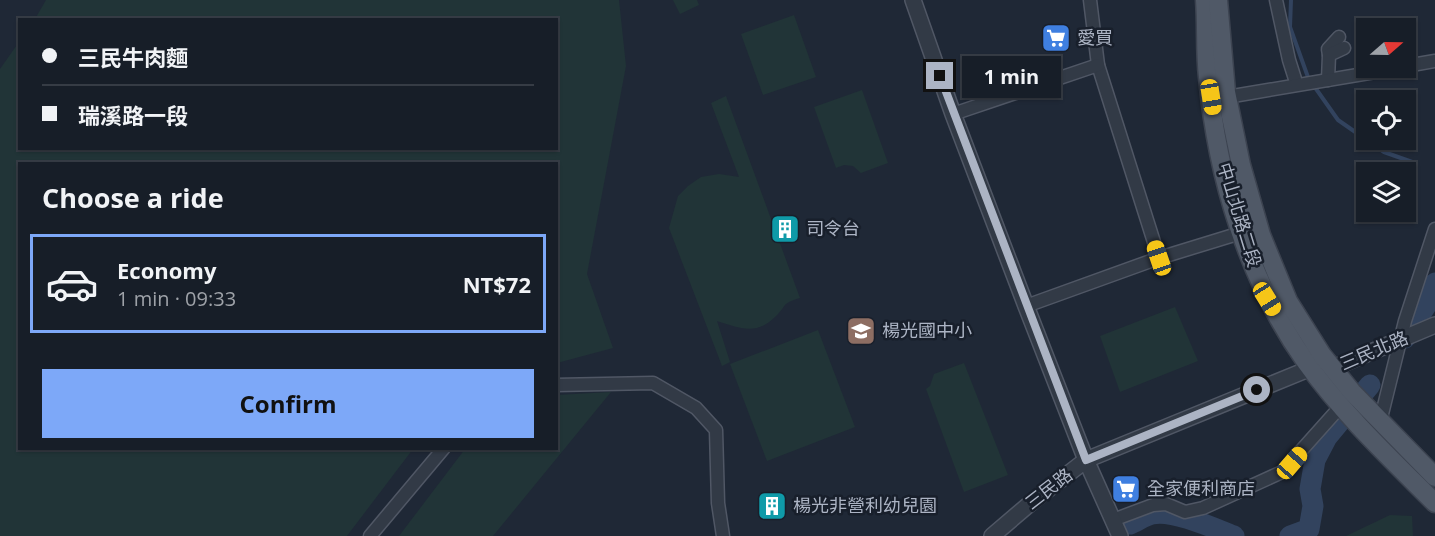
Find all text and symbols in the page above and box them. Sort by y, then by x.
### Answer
north arrow [1356,18,1416,78]
map controls [1356,18,1416,222]
supermarket icon: 愛買 [1040,22,1072,54]
place label: 愛買 [1077,25,1113,49]
text: 三民牛肉麵 [78,42,188,72]
callout: 1 min [961,55,1060,97]
route end [926,62,953,89]
text: 1 min [984,63,1039,90]
car [1199,78,1223,116]
button: locate [1356,90,1416,150]
text: 瑞溪路一段 [78,100,188,130]
street label: 中山北路二段 [1213,160,1267,270]
button: layers [1356,162,1416,222]
text: Choose a ride [42,179,224,216]
building icon: 司令台 [769,213,801,245]
place label: 司令台 [806,216,860,240]
car [1145,238,1173,278]
text: Economy [117,255,216,285]
icon: car [45,257,99,311]
text: NT$72 [463,269,531,299]
car [1250,279,1284,319]
text: 1 min · 09:33 [117,285,236,312]
school or university icon: 楊光國中小 [845,315,877,347]
place label: 楊光國中小 [882,318,972,342]
street label: 三民北路 [1336,325,1411,375]
button: Confirm [42,369,534,438]
route start [1243,376,1270,403]
car [1273,444,1311,482]
street label: 三民路 [1020,462,1077,514]
supermarket icon: 全家便利商店 [1110,473,1142,505]
place label: 全家便利商店 [1147,476,1255,500]
building icon: 楊光非營利幼兒園 [756,490,788,522]
place label: 楊光非營利幼兒園 [793,493,937,517]

